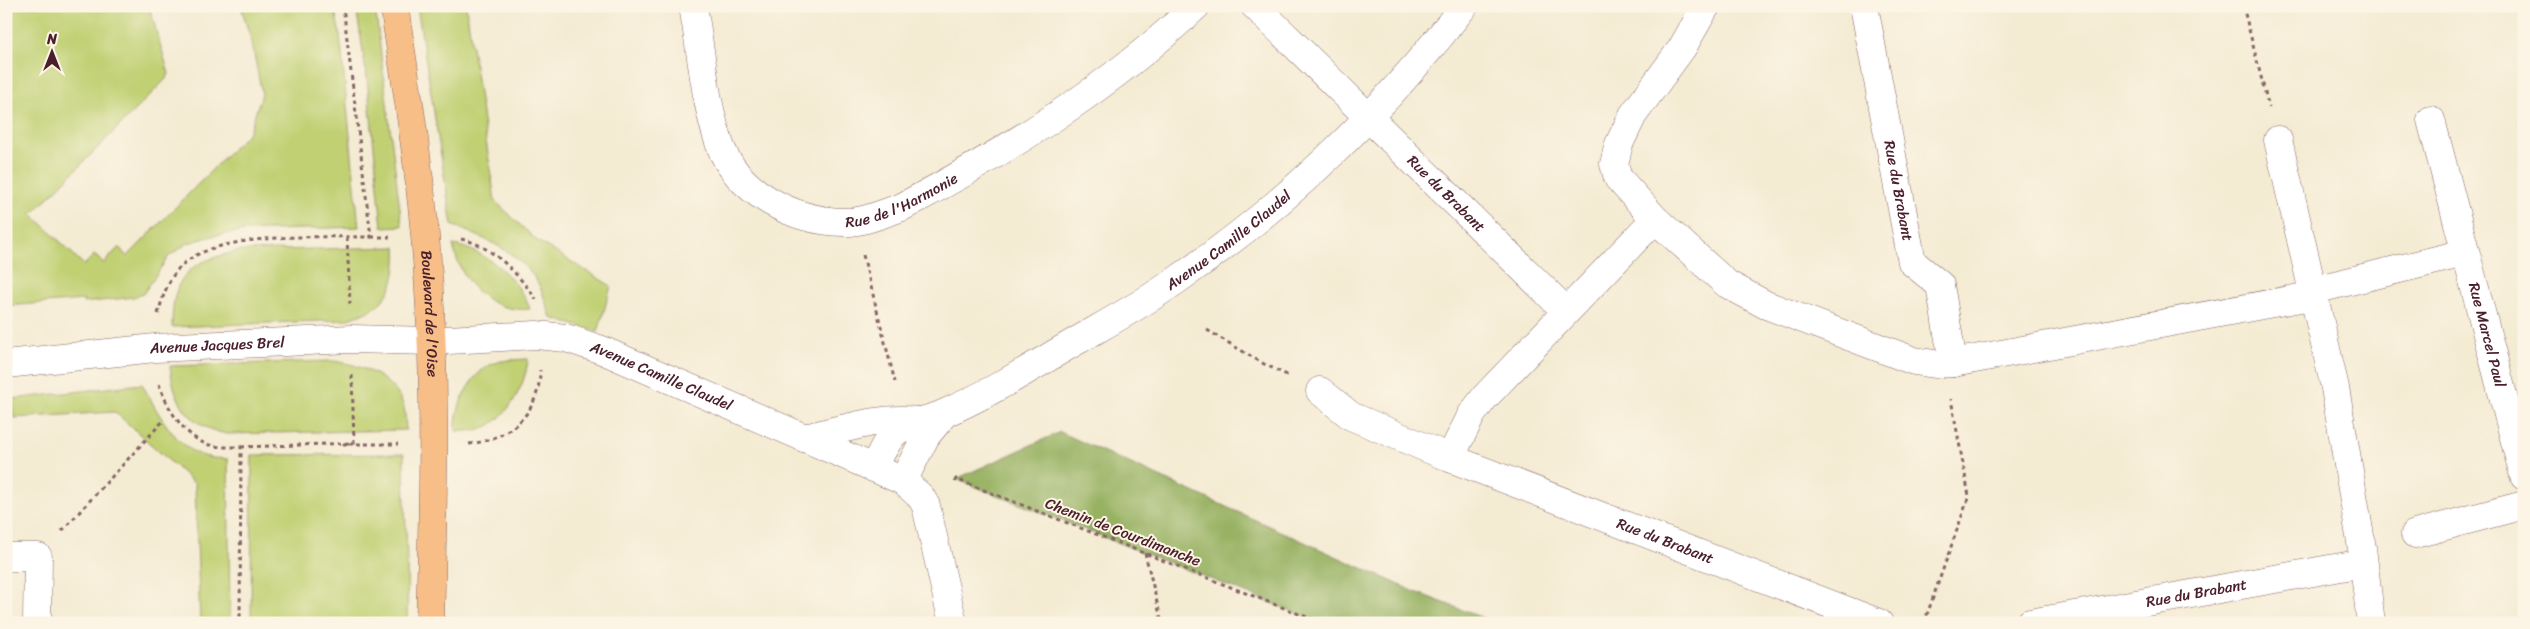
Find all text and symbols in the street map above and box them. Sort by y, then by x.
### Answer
text: N [46,27,57,52]
north arrow [28,28,78,78]
street label: Rue du Brabant [1876,138,1921,244]
street label: Rue du Brabant [1401,149,1492,239]
street label: Rue de l'Harmonie [844,165,963,235]
street label: Avenue Camille Claudel [1159,183,1298,298]
street label: Boulevard de l'Oise [413,249,446,378]
street label: Rue Marcel Paul [2461,279,2513,391]
street label: Avenue Jacques Brel [147,329,286,362]
street label: Avenue Camille Claudel [586,334,737,418]
street label: Chemin de Courdimanche [1041,490,1205,574]
street label: Rue du Brabant [1613,510,1718,571]
street label: Rue du Brabant [2144,571,2249,615]

